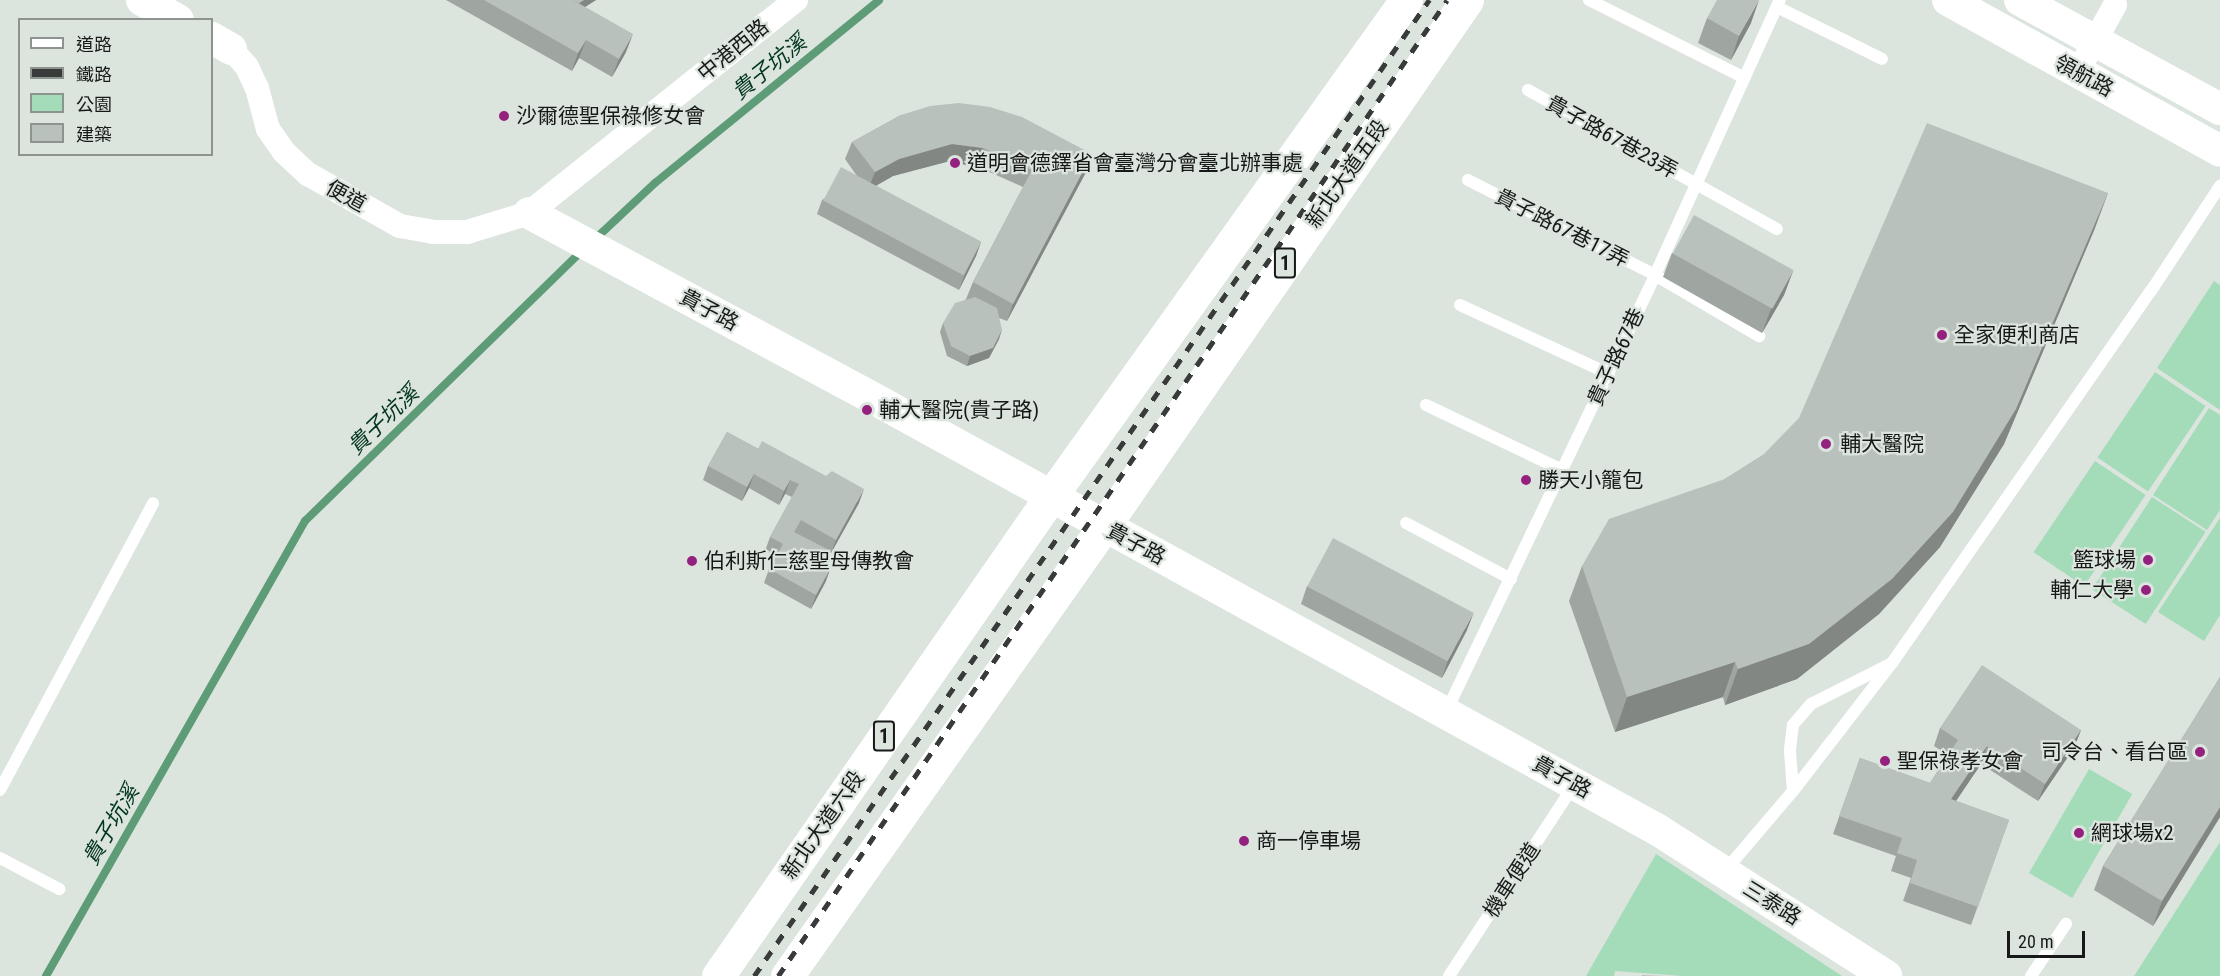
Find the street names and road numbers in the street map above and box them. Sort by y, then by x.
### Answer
street label: 中港西路 [692,14,774,86]
street label: 領航路 [2050,50,2118,102]
street label: 貴子路67巷23弄 [1542,90,1682,184]
street label: 新北大道五段 [1301,115,1393,233]
street label: 便道 [322,175,370,217]
street label: 貴子路67巷17弄 [1491,184,1633,272]
road number: 1 [1273,246,1297,280]
street label: 貴子路 [675,284,743,336]
street label: 貴子路67巷 [1582,304,1650,410]
street label: 貴子路 [1102,518,1170,570]
road number: 1 [872,719,896,753]
street label: 貴子路 [1528,751,1596,803]
street label: 新北大道六段 [777,766,869,884]
street label: 機車便道 [1479,838,1545,922]
street label: 三泰路 [1739,876,1805,930]

